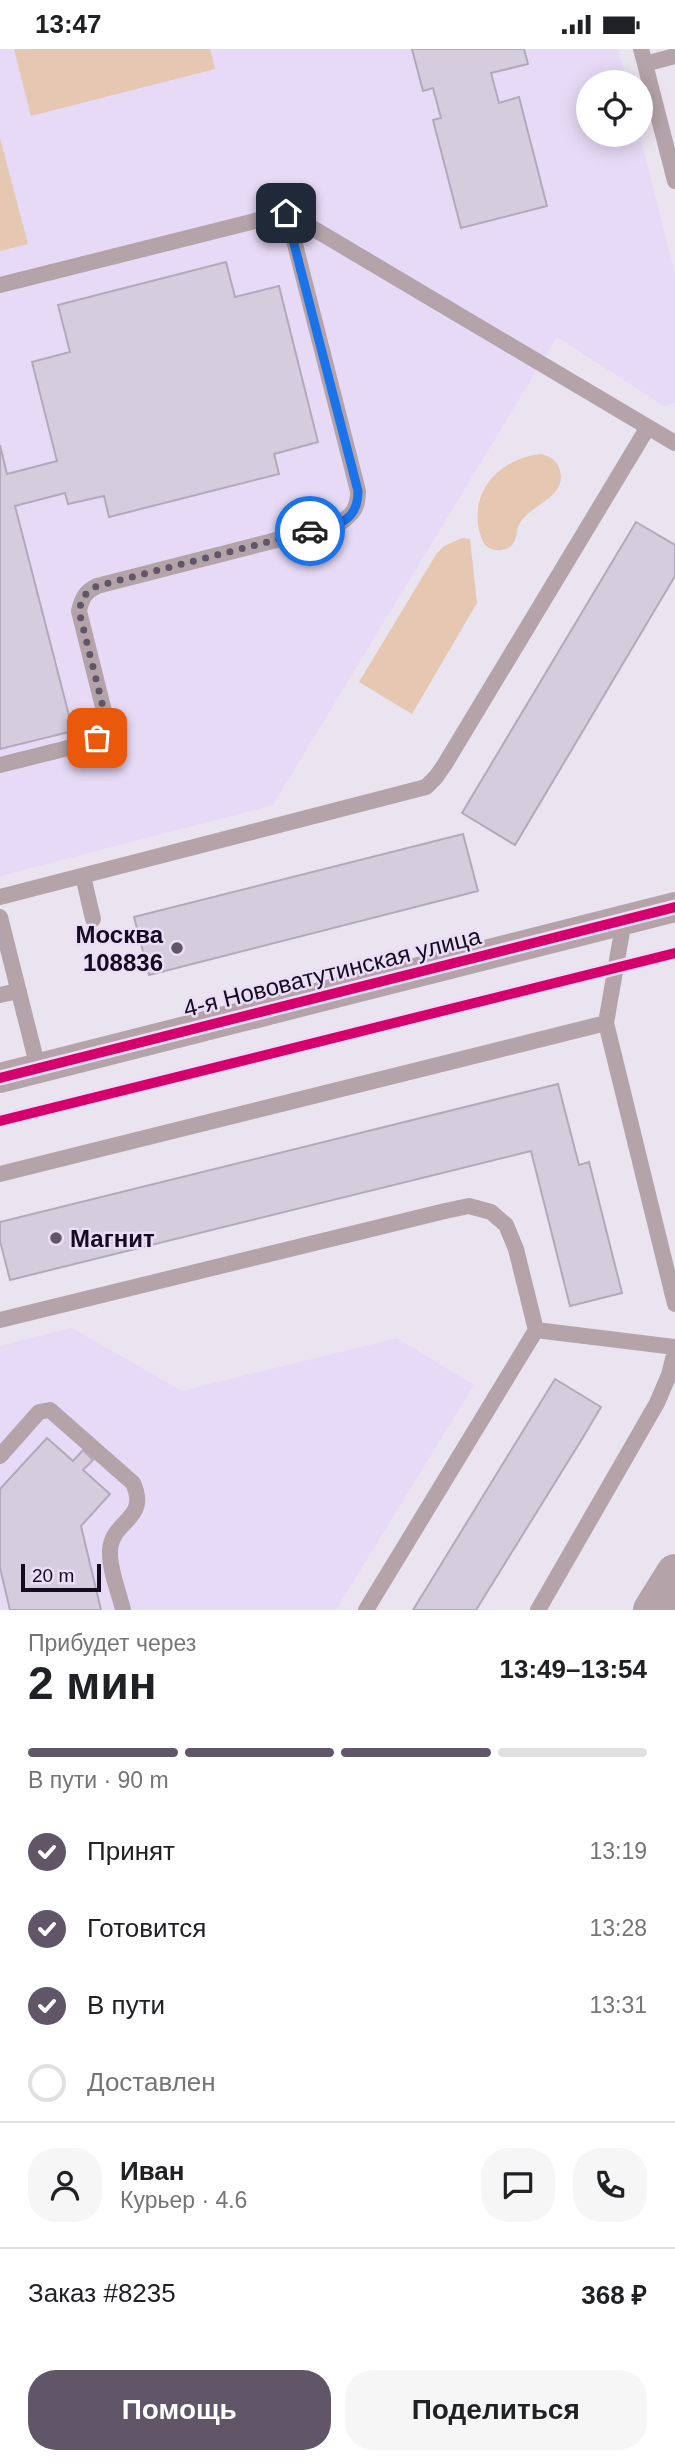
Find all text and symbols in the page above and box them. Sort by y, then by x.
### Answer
text: 13:47 [35,9,102,39]
map controls [576,70,653,147]
button: locate [576,70,653,147]
pin [256,183,316,243]
icon: home [267,194,305,232]
courier [275,496,345,566]
icon: car [291,512,329,550]
pin [67,708,127,768]
icon: bag [78,719,116,757]
place label: Москва 108836 [76,921,164,976]
street label: 4-я Нововатутинская улица [180,922,484,1022]
marker: Москва 108836 [169,940,185,956]
place label: Магнит [70,1225,155,1252]
marker: Магнит [48,1230,64,1246]
scale bar [21,1561,102,1593]
text: 20 m [32,1565,74,1586]
text: Прибудет через [28,1630,196,1656]
text: 13:49–13:54 [500,1654,647,1684]
text: 2 мин [28,1657,156,1709]
text: В пути · 90 m [28,1767,169,1793]
icon: check [28,1833,66,1871]
text: Принят [87,1836,175,1866]
text: 13:19 [589,1838,647,1864]
icon: check [28,1910,66,1948]
text: Готовится [87,1913,206,1943]
text: 13:28 [589,1915,647,1941]
icon: check [28,1987,66,2025]
text: В пути [87,1990,165,2020]
text: 13:31 [589,1992,647,2018]
text: Доставлен [87,2067,216,2097]
button: person [28,2148,102,2222]
button: chat [481,2148,555,2222]
button: phone [573,2148,647,2222]
text: Иван [120,2156,185,2186]
text: Курьер · 4.6 [120,2187,247,2213]
text: Заказ #8235 [28,2278,176,2308]
text: 368 ₽ [581,2280,647,2310]
button: Помощь [28,2370,331,2450]
button: Поделиться [345,2370,647,2450]

